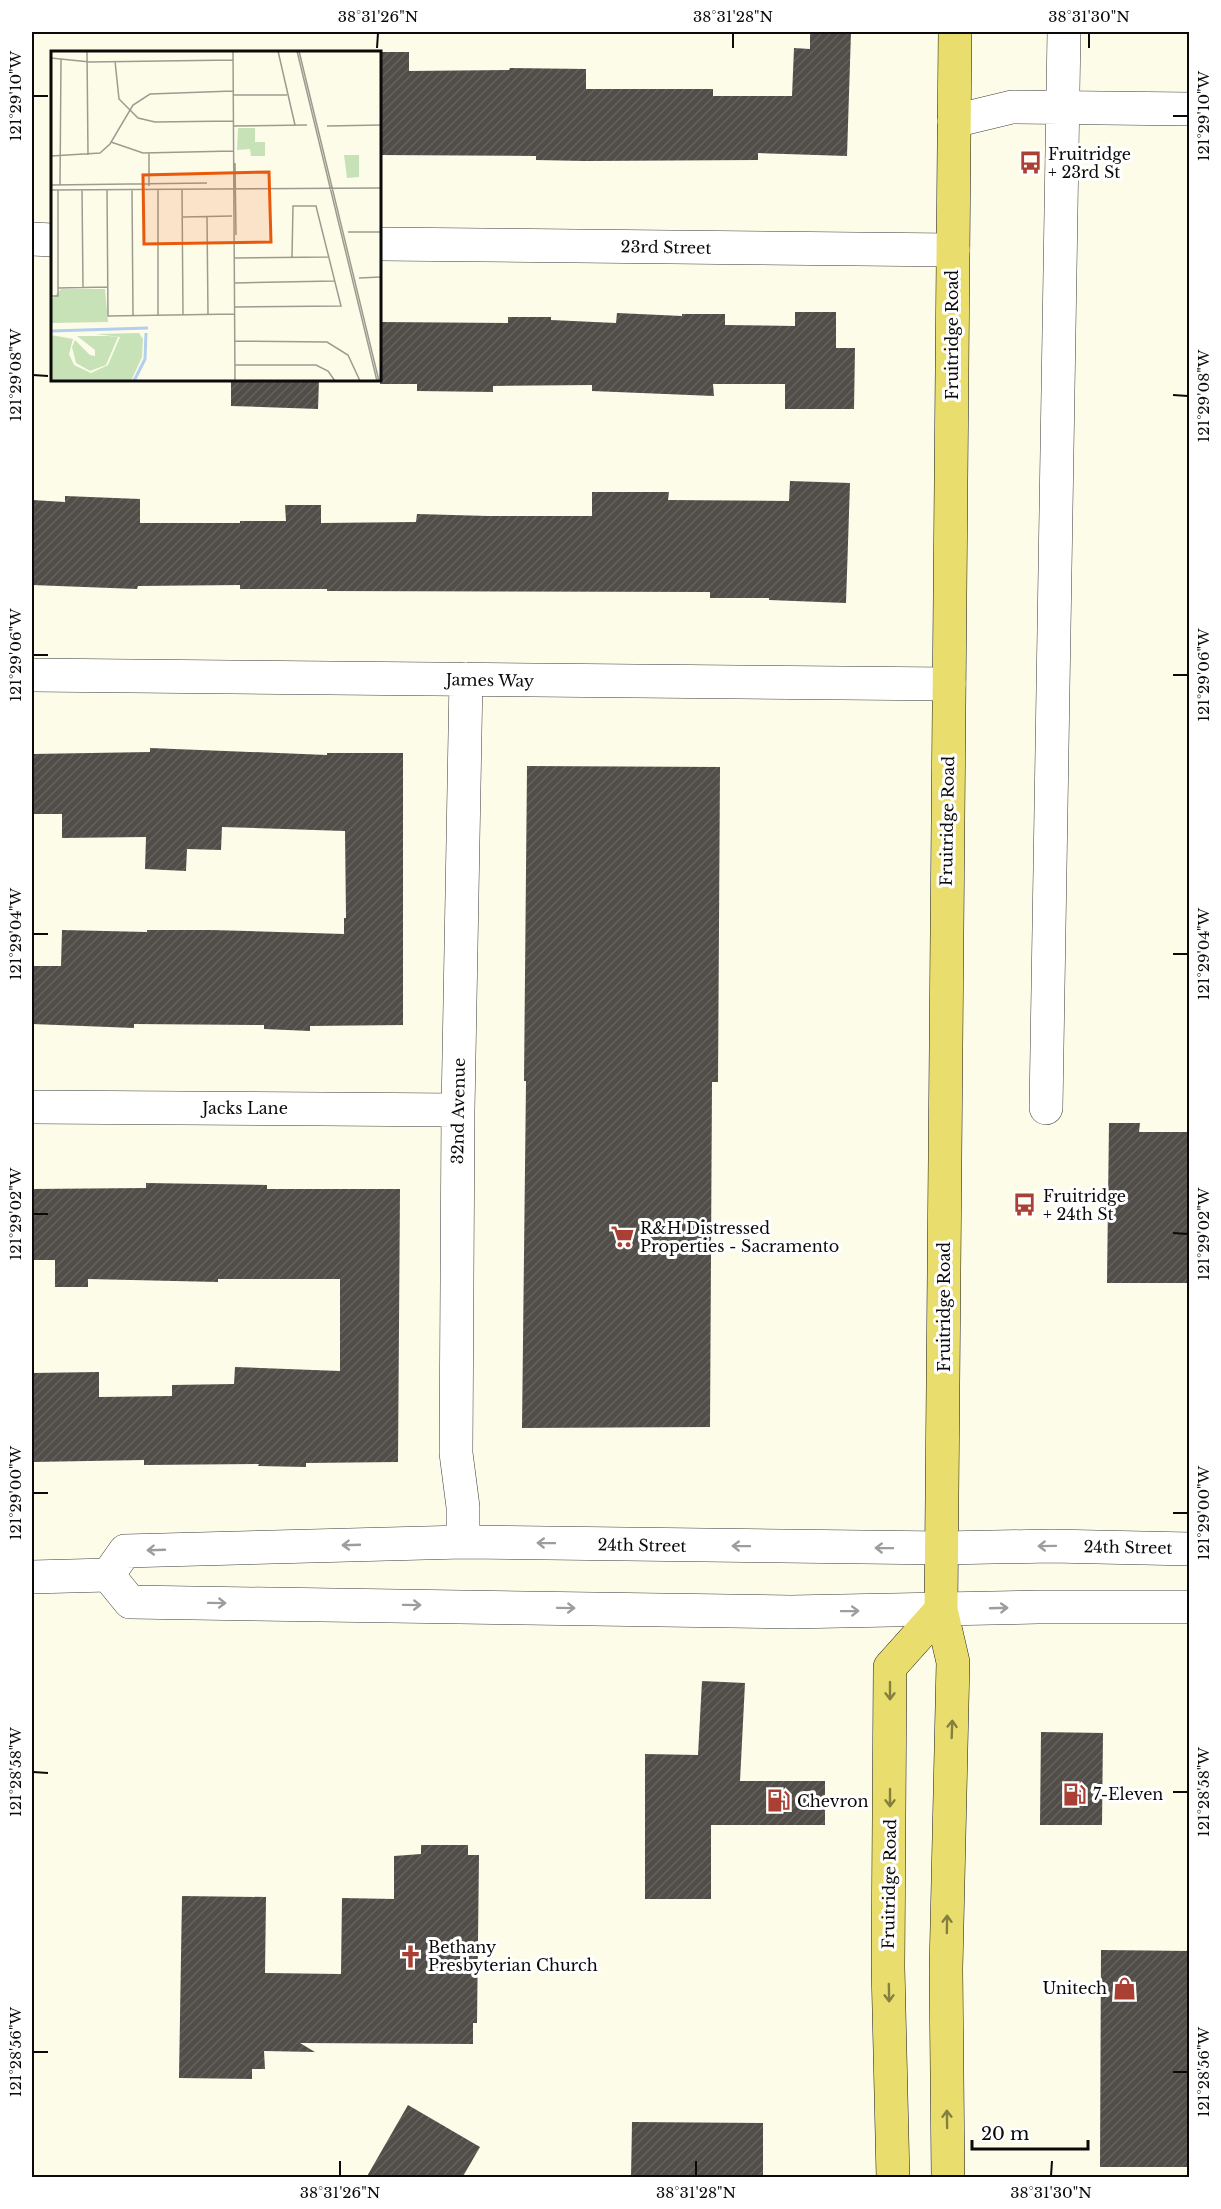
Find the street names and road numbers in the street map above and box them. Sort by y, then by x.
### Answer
street label: 23rd Street [620,236,712,258]
street label: Fruitridge Road [942,270,962,400]
street label: James Way [444,669,535,691]
street label: Fruitridge Road [936,756,958,886]
street label: 32nd Avenue [447,1058,469,1164]
street label: Jacks Lane [200,1098,288,1118]
street label: Fruitridge Road [934,1242,954,1372]
street label: 24th Street [597,1534,687,1556]
street label: 24th Street [1083,1536,1173,1558]
street label: Fruitridge Road [878,1819,900,1949]

